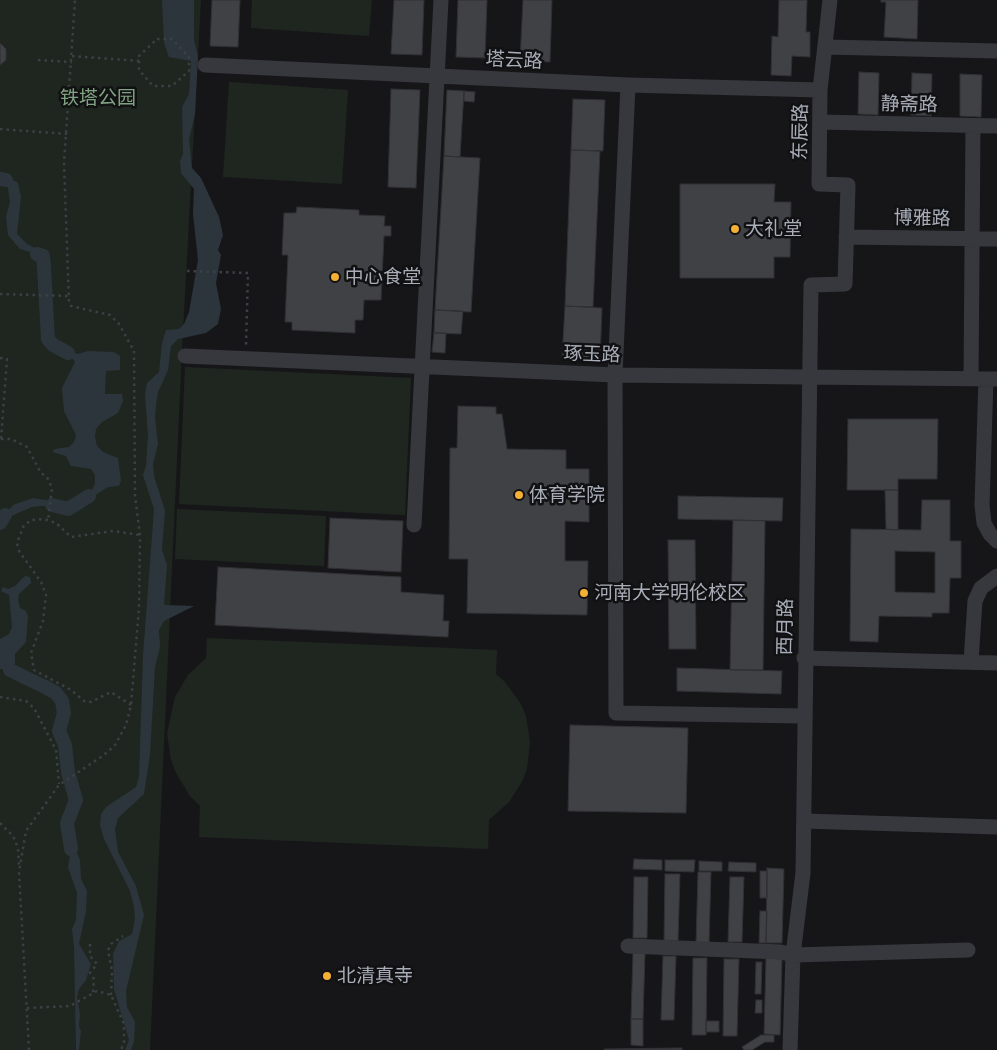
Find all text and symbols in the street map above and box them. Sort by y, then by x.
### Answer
street label: 塔云路 [485,47,543,73]
park label: 铁塔公园 [60,87,136,109]
street label: 静斋路 [880,92,938,116]
street label: 东辰路 [788,103,812,161]
street label: 博雅路 [893,206,951,230]
place label: 大礼堂 [745,218,802,240]
marker: 大礼堂 [729,223,741,235]
place label: 中心食堂 [345,266,421,288]
marker: 中心食堂 [329,271,341,283]
street label: 琢玉路 [563,342,621,366]
place label: 体育学院 [529,484,605,506]
marker: 体育学院 [513,489,525,501]
place label: 河南大学明伦校区 [594,582,746,604]
marker: 河南大学明伦校区 [578,587,590,599]
street label: 西月路 [773,598,797,656]
place label: 北清真寺 [337,965,413,987]
marker: 北清真寺 [321,970,333,982]

